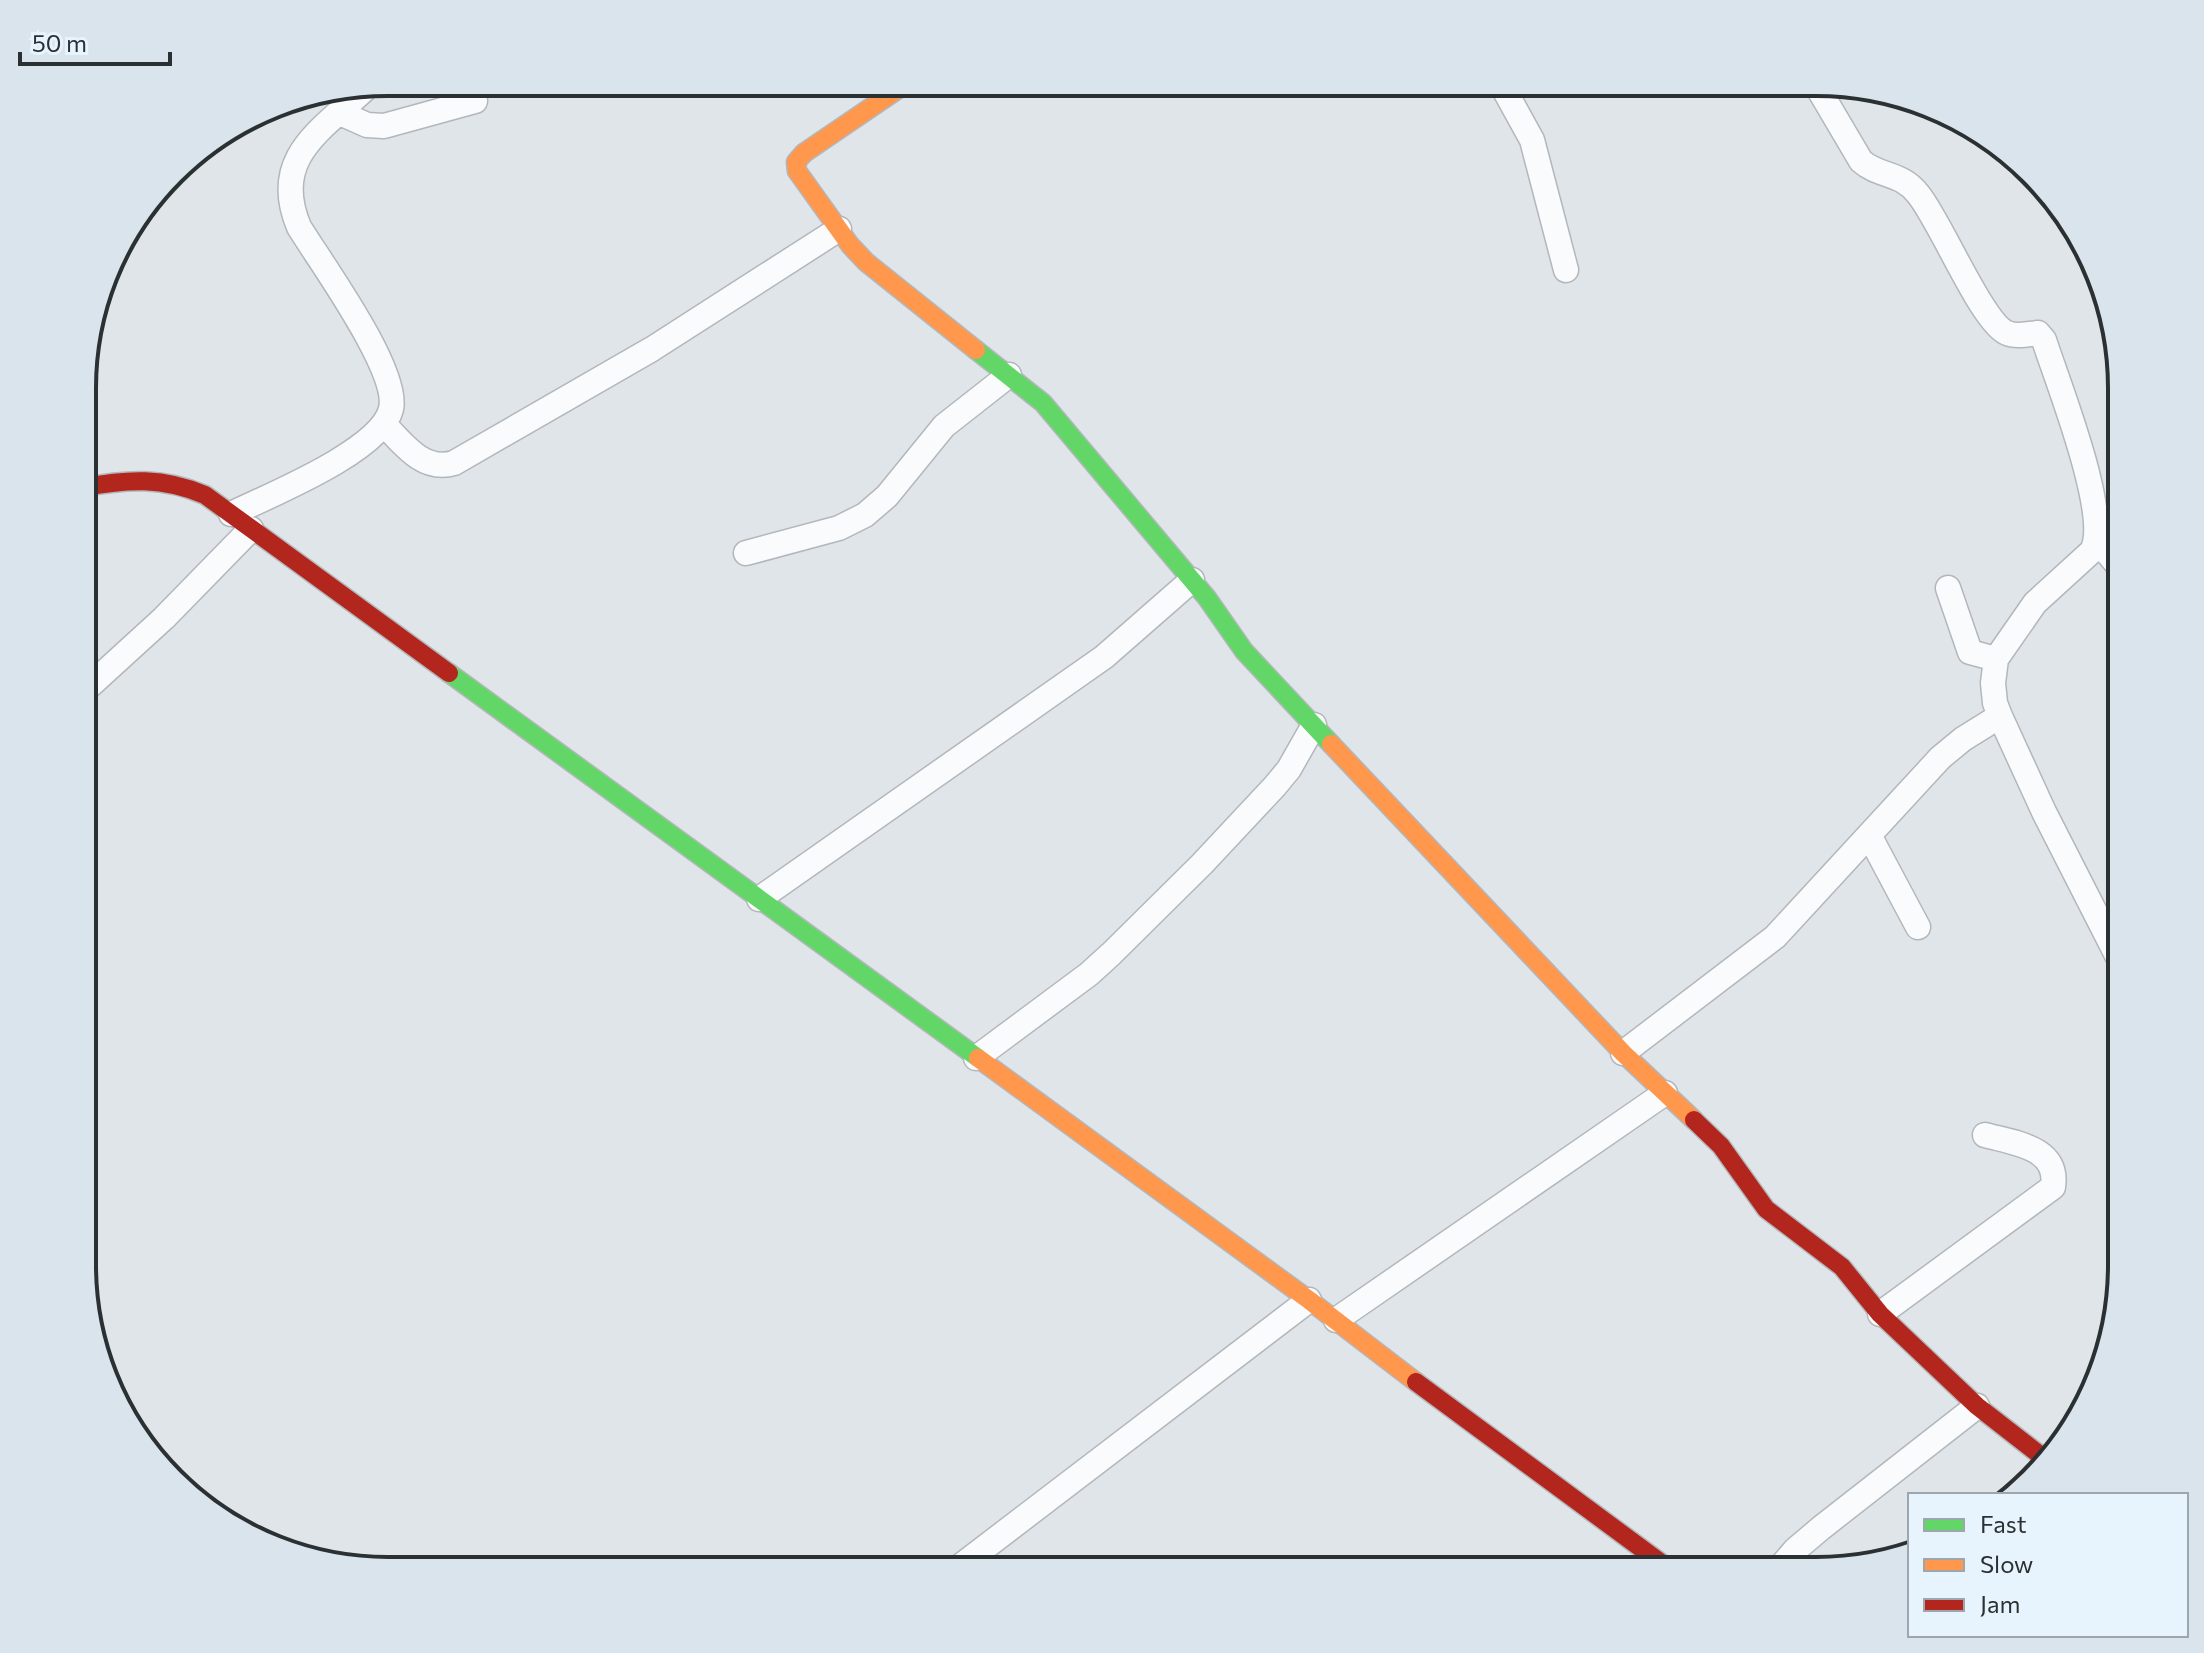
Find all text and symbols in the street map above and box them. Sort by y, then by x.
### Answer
scale bar [20,16,170,66]
text: 50 m [32,28,87,57]
legend [1908,1493,2188,1637]
text: Fast [1980,1509,2027,1538]
text: Slow [1980,1549,2033,1578]
text: Jam [1980,1589,2020,1618]

